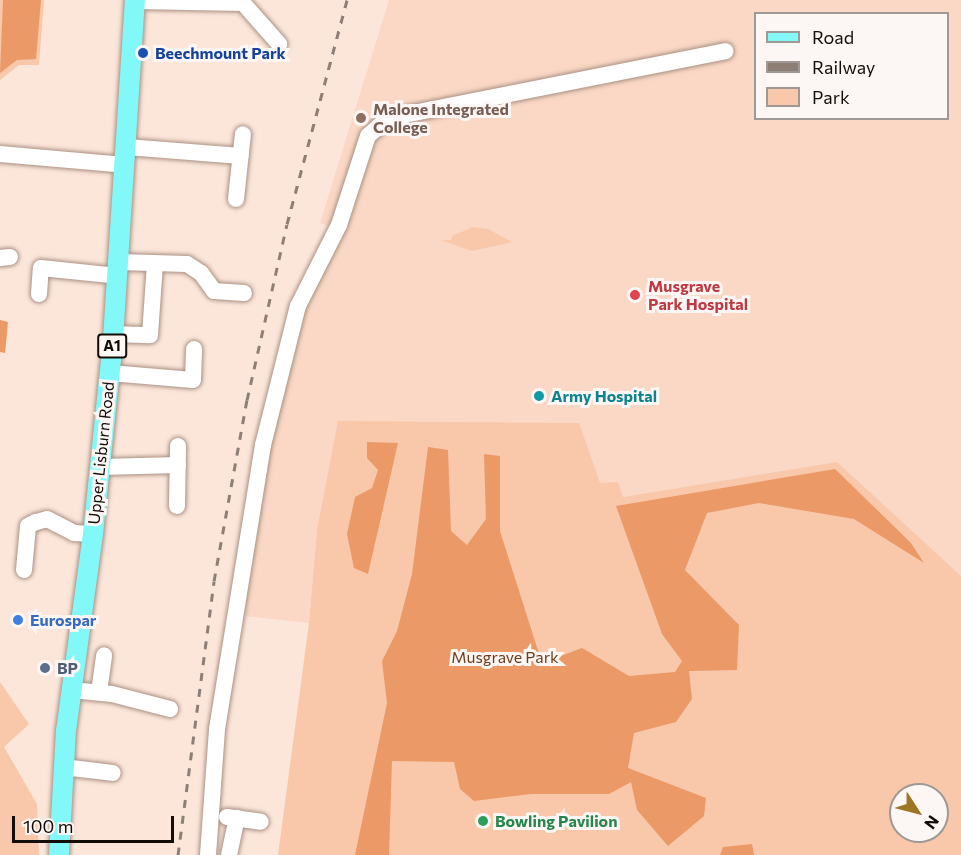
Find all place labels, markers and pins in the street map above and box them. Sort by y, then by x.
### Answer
place label: Beechmount Park [155,43,286,63]
marker: Beechmount Park [136,46,150,60]
place label: Malone Integrated College [373,99,509,137]
marker: Malone Integrated College [354,111,368,125]
place label: Musgrave Park Hospital [648,276,748,314]
marker: Musgrave Park Hospital [626,286,644,304]
place label: Army Hospital [551,386,657,406]
marker: Army Hospital [532,389,546,403]
place label: Eurospar [30,610,96,630]
marker: Eurospar [11,613,25,627]
place label: BP [57,658,78,678]
marker: BP [38,661,52,675]
place label: Bowling Pavilion [495,811,617,831]
marker: Bowling Pavilion [476,814,490,828]

